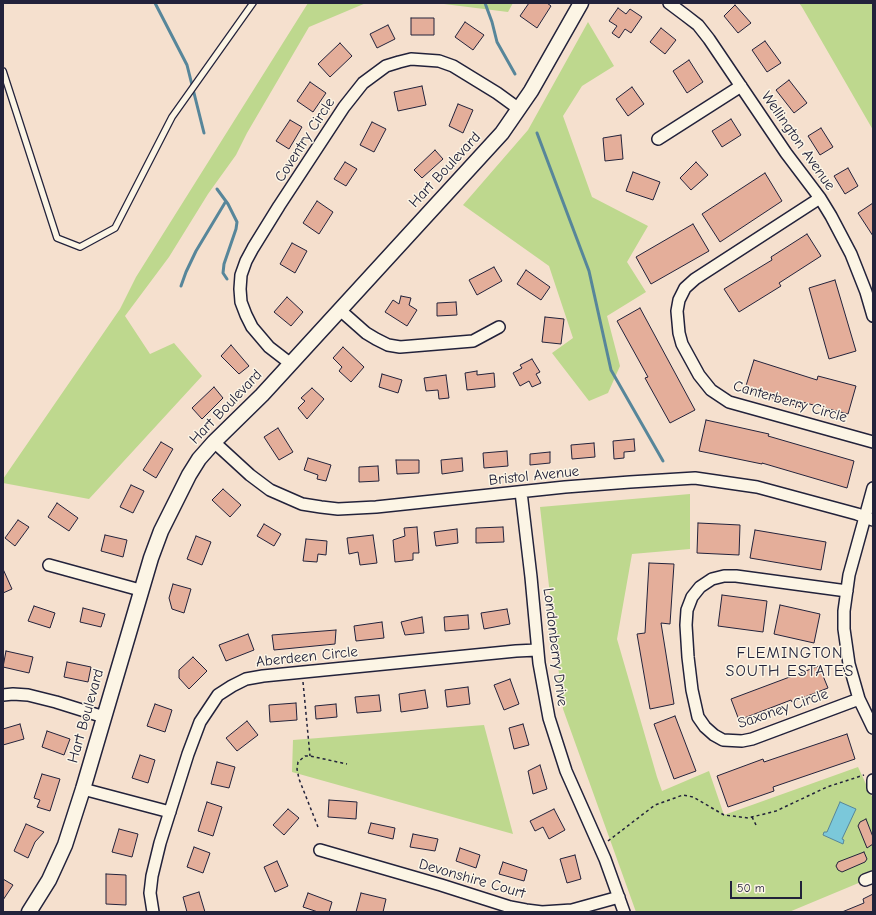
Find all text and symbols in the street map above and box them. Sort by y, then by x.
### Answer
street label: Wellington Avenue [757,88,839,194]
street label: Coventry Circle [271,94,339,186]
street label: Hart Boulevard [405,128,485,212]
street label: Hart Boulevard [186,366,266,448]
street label: Canterberry Circle [731,377,849,427]
street label: Bristol Avenue [488,462,580,490]
street label: Londonberry Drive [539,587,571,707]
street label: Aberdeen Circle [255,643,359,671]
district label: FLEMINGTON SOUTH ESTATES [726,643,854,681]
street label: Hart Boulevard [64,667,108,765]
street label: Saxoney Circle [735,685,831,733]
street label: Devonshire Court [417,855,527,903]
scale bar [732,873,804,899]
text: 50 m [737,881,765,895]

